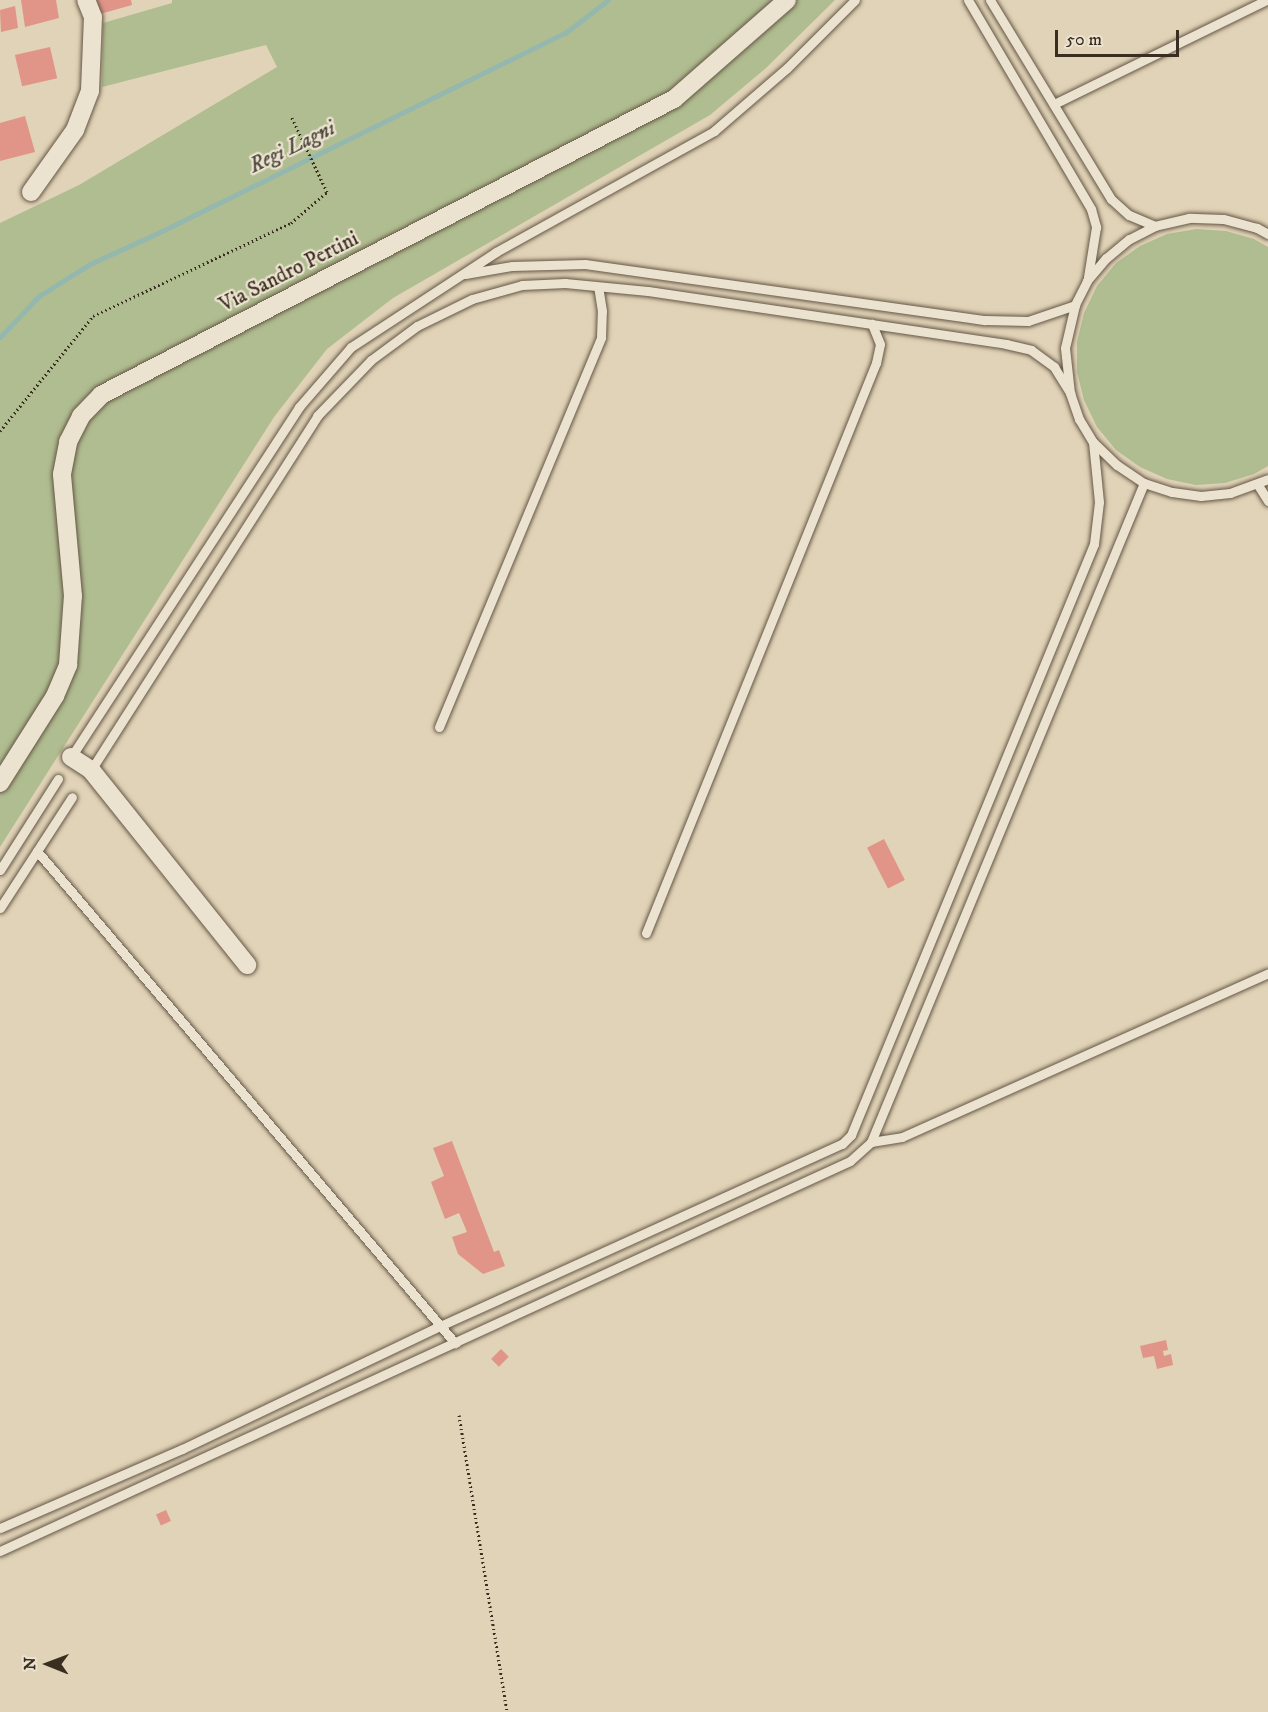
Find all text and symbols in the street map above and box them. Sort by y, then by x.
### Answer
scale bar [1058,18,1182,56]
text: 50 m [1066,29,1102,51]
water label: Regi Lagni [245,115,339,179]
street label: Via Sandro Pertini [215,226,363,318]
north arrow [18,1634,78,1694]
text: N [20,1657,40,1670]

